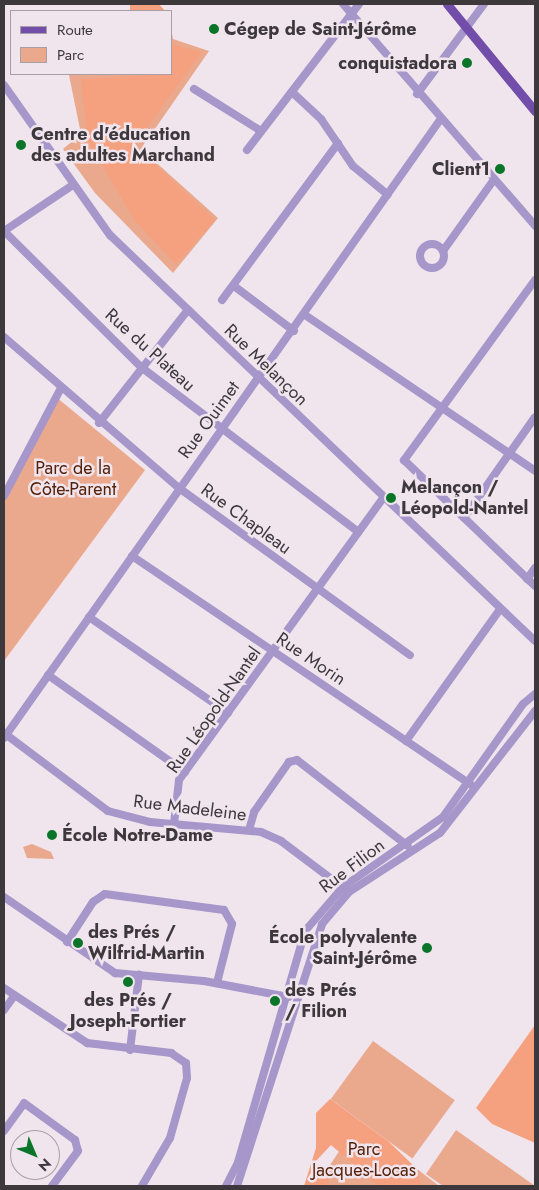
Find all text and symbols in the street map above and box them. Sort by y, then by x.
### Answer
legend [10,10,172,75]
place label: Cégep de Saint-Jérôme [224,18,417,40]
text: Route [57,19,93,41]
marker: Cégep de Saint-Jérôme [208,23,220,35]
text: Parc [57,44,84,66]
place label: conquistadora [338,52,457,74]
marker: conquistadora [461,57,473,69]
place label: Centre d'éducation des adultes Marchand [31,124,215,166]
marker: Centre d'éducation des adultes Marchand [15,139,27,151]
place label: Client1 [432,158,490,180]
marker: Client1 [494,163,506,175]
street label: Rue du Plateau [101,304,199,396]
street label: Rue Melançon [220,320,312,410]
street label: Rue Ouimet [174,377,244,463]
park label: Parc de la Côte-Parent [30,458,116,500]
place label: Melançon / Léopold-Nantel [401,477,528,520]
street label: Rue Chapleau [197,479,295,559]
marker: Melançon / Léopold-Nantel [385,492,397,504]
street label: Rue Morin [272,628,350,690]
street label: Rue Léopold-Nantel [162,643,266,777]
street label: Rue Madeleine [132,790,248,826]
place label: École Notre-Dame [62,824,213,846]
marker: École Notre-Dame [46,829,58,841]
street label: Rue Filion [315,835,389,897]
place label: des Prés / Wilfrid-Martin [88,922,205,964]
place label: École polyvalente Saint-Jérôme [269,927,417,970]
marker: des Prés / Wilfrid-Martin [72,937,84,949]
marker: École polyvalente Saint-Jérôme [421,942,433,954]
marker: des Prés / Joseph-Fortier [122,976,134,988]
place label: des Prés / Filion [285,980,357,1022]
place label: des Prés / Joseph-Fortier [70,990,186,1032]
marker: des Prés / Filion [269,995,281,1007]
north arrow [10,1130,60,1180]
park label: Parc Jacques-Locas [312,1139,416,1182]
text: N [34,1154,56,1176]

